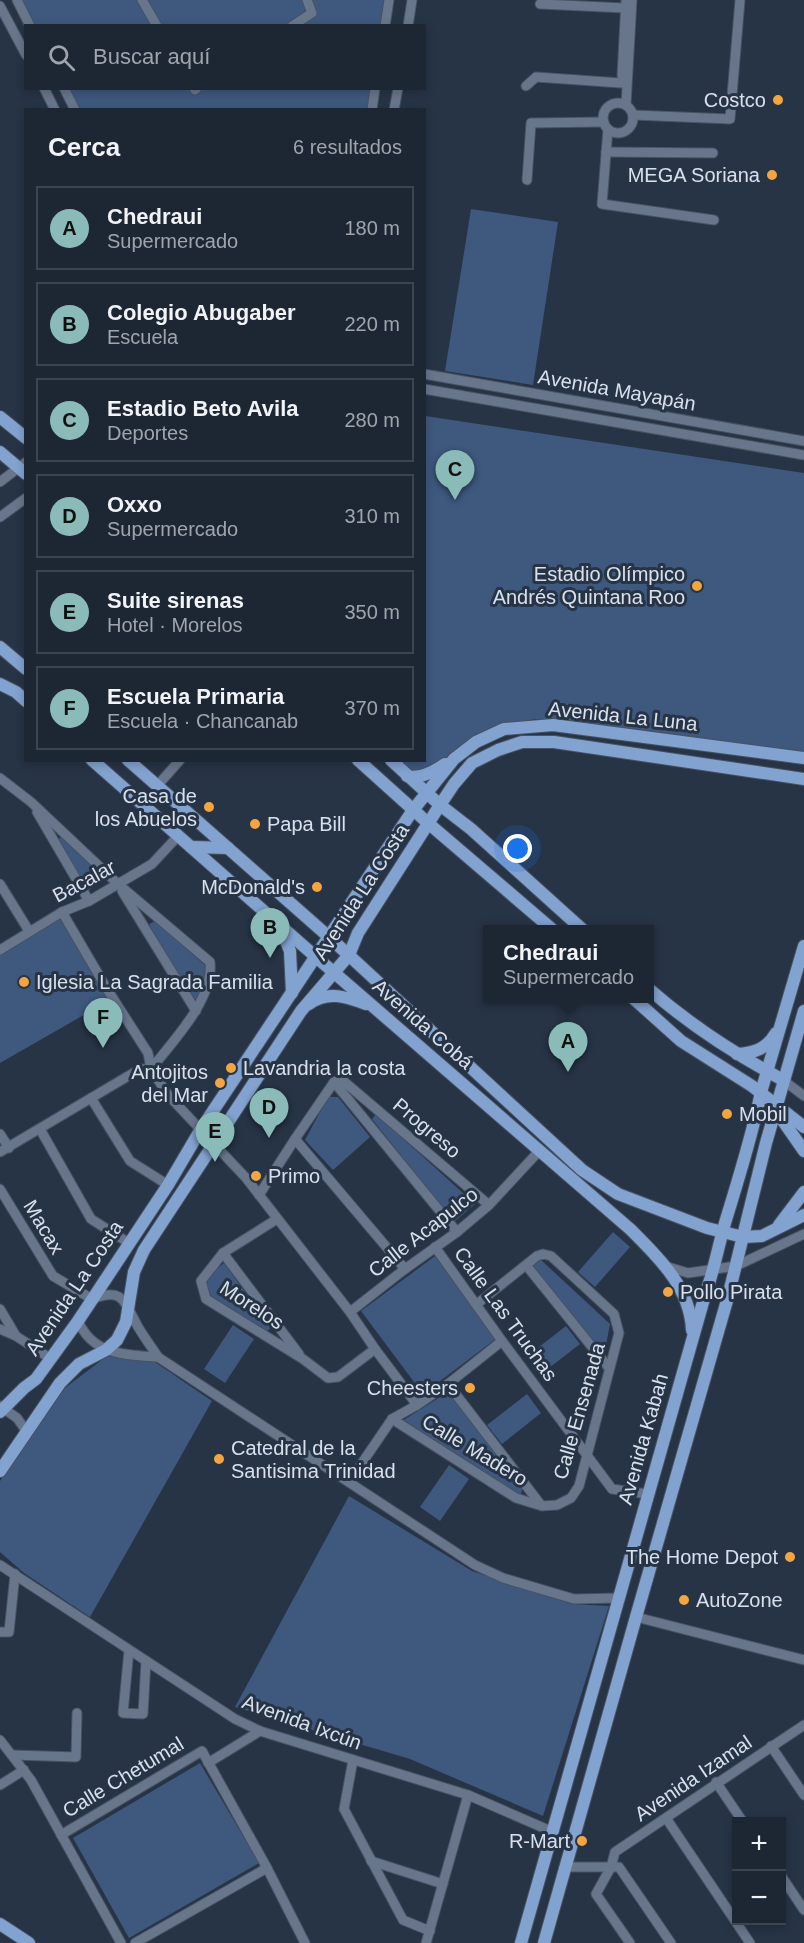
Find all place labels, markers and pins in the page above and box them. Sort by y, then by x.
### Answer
place label: Costco [704,89,766,111]
marker: Costco [771,93,785,107]
place label: MEGA Soriana [628,164,761,186]
marker: MEGA Soriana [765,168,779,182]
pin: C [436,450,474,500]
place label: Estadio Olímpico Andrés Quintana Roo [493,563,685,608]
marker: Estadio Olímpico Andrés Quintana Roo [690,579,704,593]
place label: Casa de los Abuelos [95,785,197,830]
marker: Casa de los Abuelos [202,800,216,814]
place label: Papa Bill [267,813,346,835]
marker: Papa Bill [248,817,262,831]
place label: McDonald's [201,876,305,898]
marker: McDonald's [310,880,324,894]
pin: B [250,908,290,958]
place label: Iglesia La Sagrada Familia [36,971,274,993]
marker: Iglesia La Sagrada Familia [17,975,31,989]
pin: F [84,998,122,1048]
pin: A [548,1022,588,1072]
place label: Lavandria la costa [243,1057,406,1079]
place label: Antojitos del Mar [131,1061,208,1106]
marker: Lavandria la costa [224,1061,238,1075]
marker: Antojitos del Mar [213,1076,227,1090]
pin: D [250,1088,288,1138]
place label: Mobil [739,1103,787,1125]
marker: Mobil [720,1107,734,1121]
pin: E [196,1112,234,1162]
place label: Primo [268,1165,320,1187]
marker: Primo [249,1169,263,1183]
place label: Pollo Pirata [680,1281,783,1303]
marker: Pollo Pirata [661,1285,675,1299]
place label: Cheesters [367,1377,458,1399]
marker: Cheesters [463,1381,477,1395]
place label: Catedral de la Santisima Trinidad [231,1437,396,1482]
marker: Catedral de la Santisima Trinidad [212,1452,226,1466]
place label: The Home Depot [626,1546,778,1568]
marker: The Home Depot [783,1550,797,1564]
place label: AutoZone [696,1589,783,1611]
marker: AutoZone [677,1593,691,1607]
place label: R-Mart [509,1830,570,1852]
marker: R-Mart [575,1834,589,1848]

